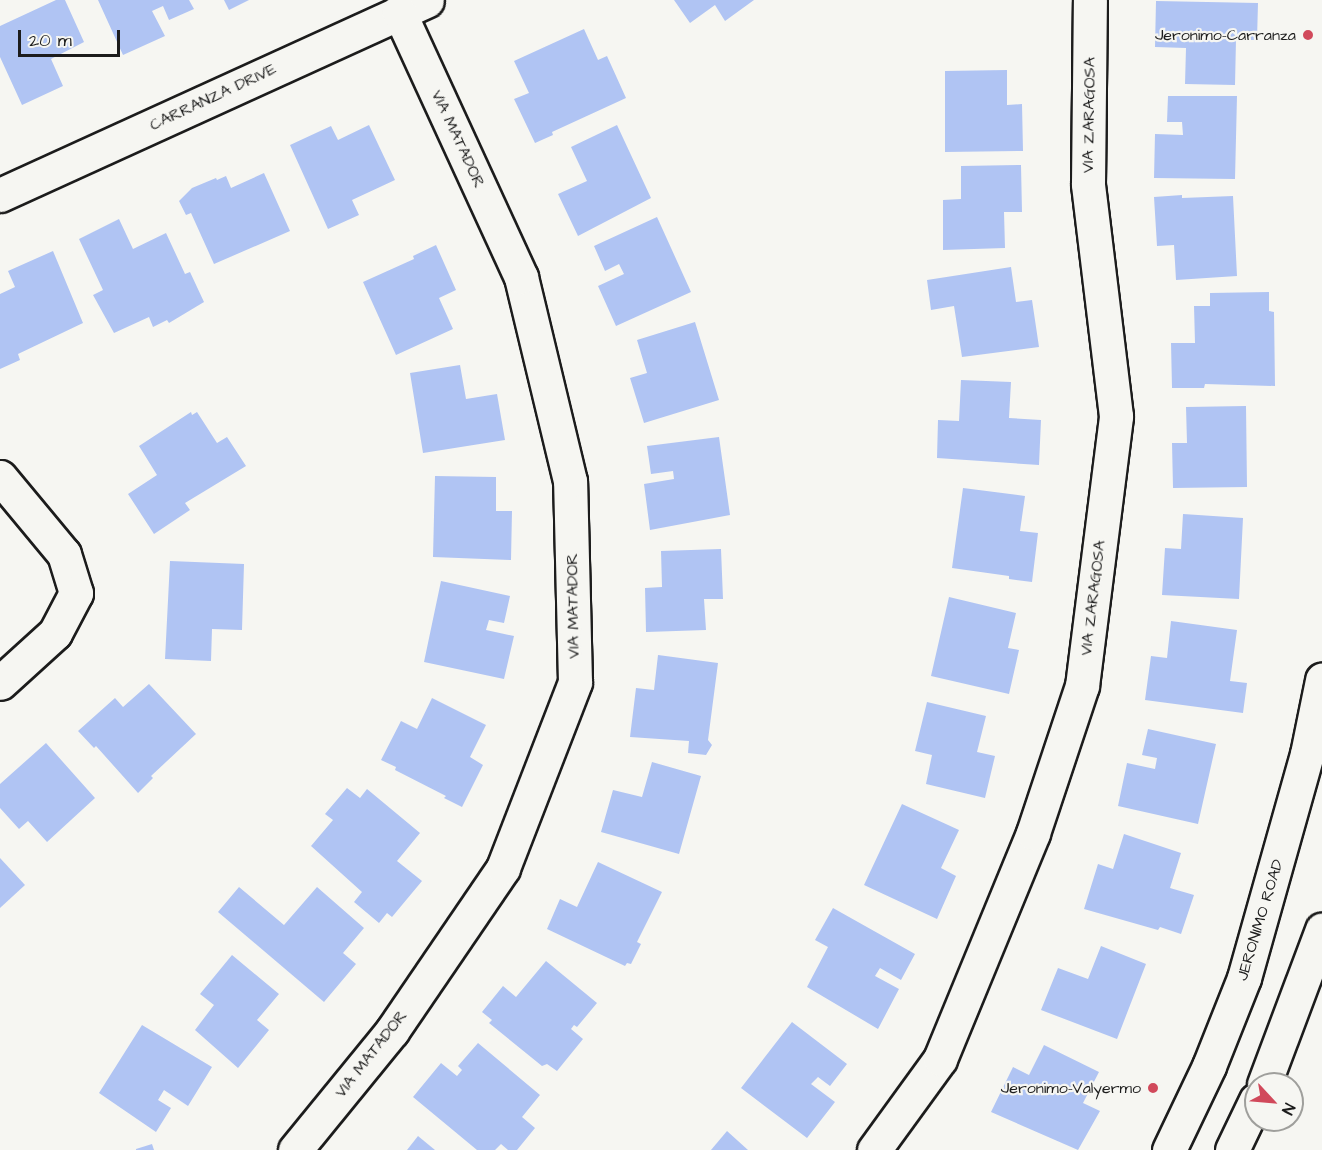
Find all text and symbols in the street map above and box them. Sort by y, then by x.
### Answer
scale bar [21,18,123,56]
place label: Jeronimo-Carranza [1155,25,1296,45]
text: 20 m [29,28,72,53]
marker: Jeronimo-Carranza [1301,28,1315,42]
street label: VIA ZARAGOSA [1078,57,1100,173]
street label: CARRANZA DRIVE [147,59,279,135]
street label: VIA MATADOR [427,87,489,191]
street label: VIA ZARAGOSA [1076,539,1110,657]
street label: VIA MATADOR [562,553,584,659]
street label: JERONIMO ROAD [1232,857,1288,983]
street label: VIA MATADOR [331,1007,411,1101]
north arrow [1244,1072,1304,1132]
place label: Jeronimo-Valyermo [1001,1078,1141,1098]
marker: Jeronimo-Valyermo [1146,1081,1160,1095]
text: N [1276,1100,1300,1118]

